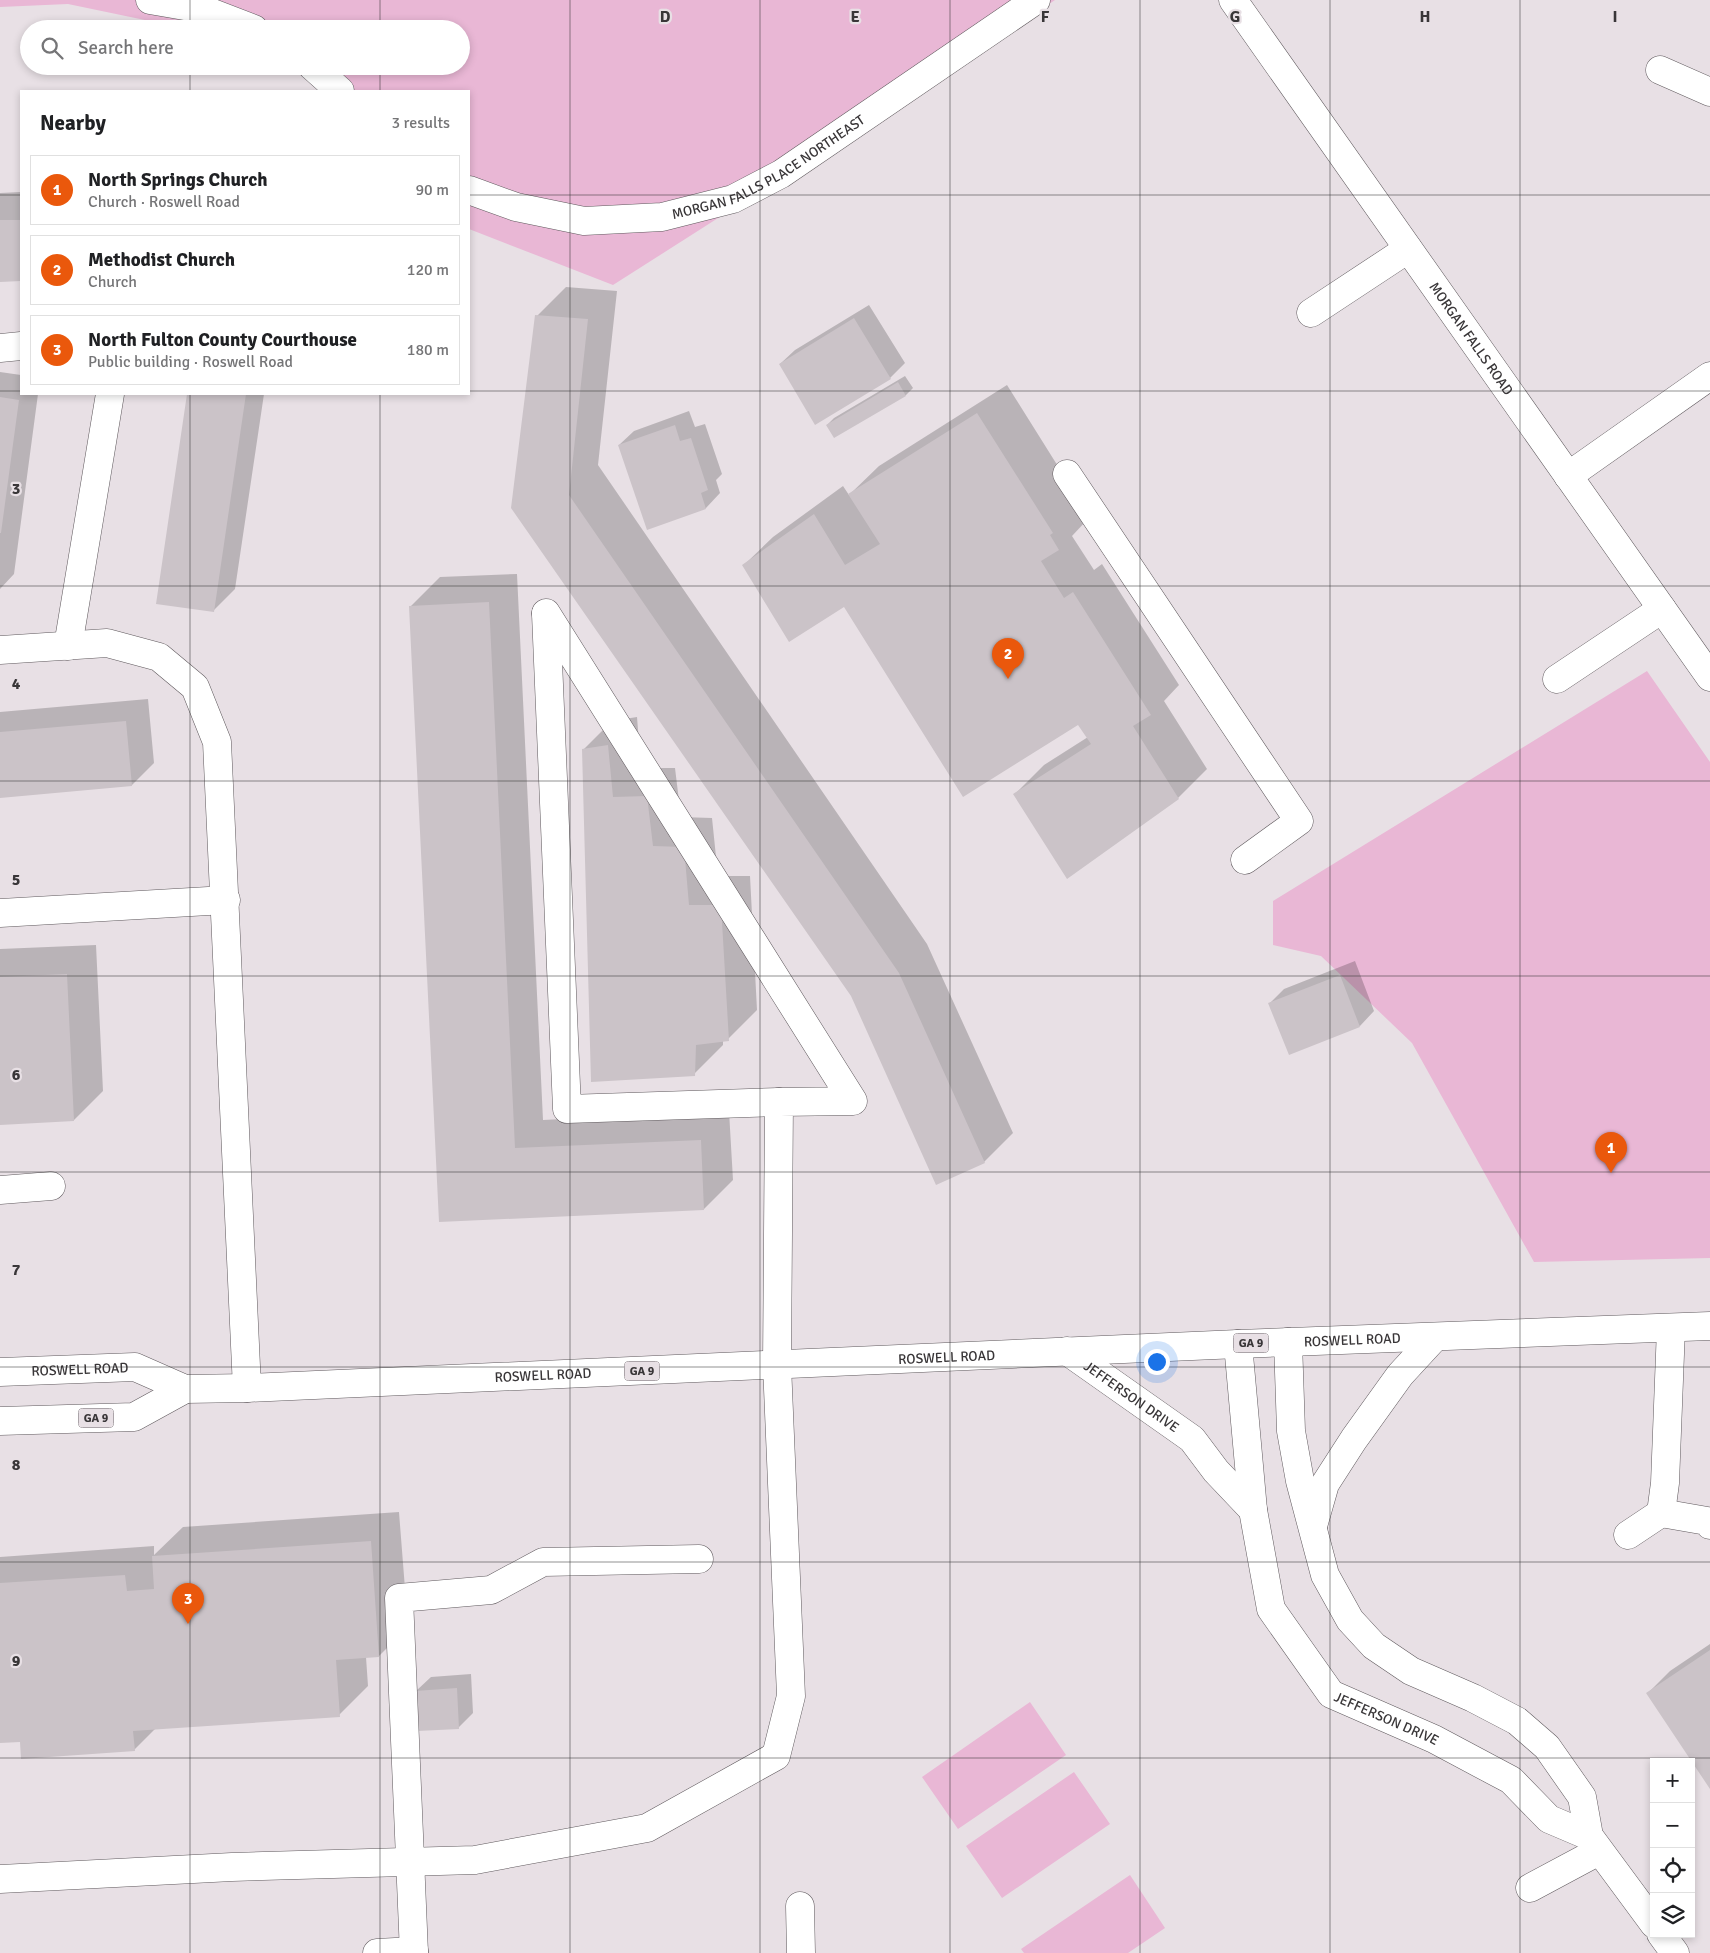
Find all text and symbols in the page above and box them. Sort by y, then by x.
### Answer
text: D [660,7,671,27]
text: E [850,7,860,27]
text: F [1041,7,1050,27]
text: G [1230,7,1240,27]
text: H [1420,7,1430,27]
text: I [1612,7,1618,27]
search box [20,20,470,75]
icon: search [38,34,66,62]
text: Search here [78,36,174,60]
text: Nearby [40,110,106,136]
street label: MORGAN FALLS PLACE NORTHEAST [670,111,868,223]
text: 3 results [391,113,450,133]
text: North Springs Church [88,168,267,192]
text: 1 [53,180,61,200]
text: 90 m [415,180,449,200]
text: Church · Roswell Road [88,192,240,212]
text: Methodist Church [88,248,235,272]
text: 2 [53,260,61,280]
text: 120 m [407,260,449,280]
text: Church [88,272,137,292]
street label: MORGAN FALLS ROAD [1426,279,1517,398]
text: North Fulton County Courthouse [88,328,357,352]
text: 3 [53,340,61,360]
text: 180 m [407,340,449,360]
text: Public building · Roswell Road [88,352,293,372]
text: 3 [12,479,20,499]
pin: 2 [992,638,1024,679]
text: 4 [12,674,21,694]
text: 5 [12,870,20,890]
text: 6 [12,1065,21,1085]
pin: 1 [1595,1132,1627,1173]
text: 7 [12,1260,21,1280]
street label: ROSWELL ROAD [1303,1329,1401,1350]
road number: GA 9 [1234,1334,1268,1352]
street label: ROSWELL ROAD [898,1346,995,1368]
your location [1144,1349,1170,1375]
street label: JEFFERSON DRIVE [1081,1357,1182,1436]
street label: ROSWELL ROAD [31,1359,129,1379]
road number: GA 9 [624,1362,660,1380]
street label: ROSWELL ROAD [494,1364,592,1386]
road number: GA 9 [78,1409,114,1428]
text: 8 [12,1455,21,1475]
pin: 3 [172,1583,204,1624]
text: 9 [12,1651,21,1671]
street label: JEFFERSON DRIVE [1332,1688,1442,1749]
map controls [1650,1758,1695,1938]
button: + [1650,1758,1695,1803]
button: − [1650,1803,1695,1848]
button: locate [1650,1848,1695,1893]
button: layers [1650,1893,1695,1938]

